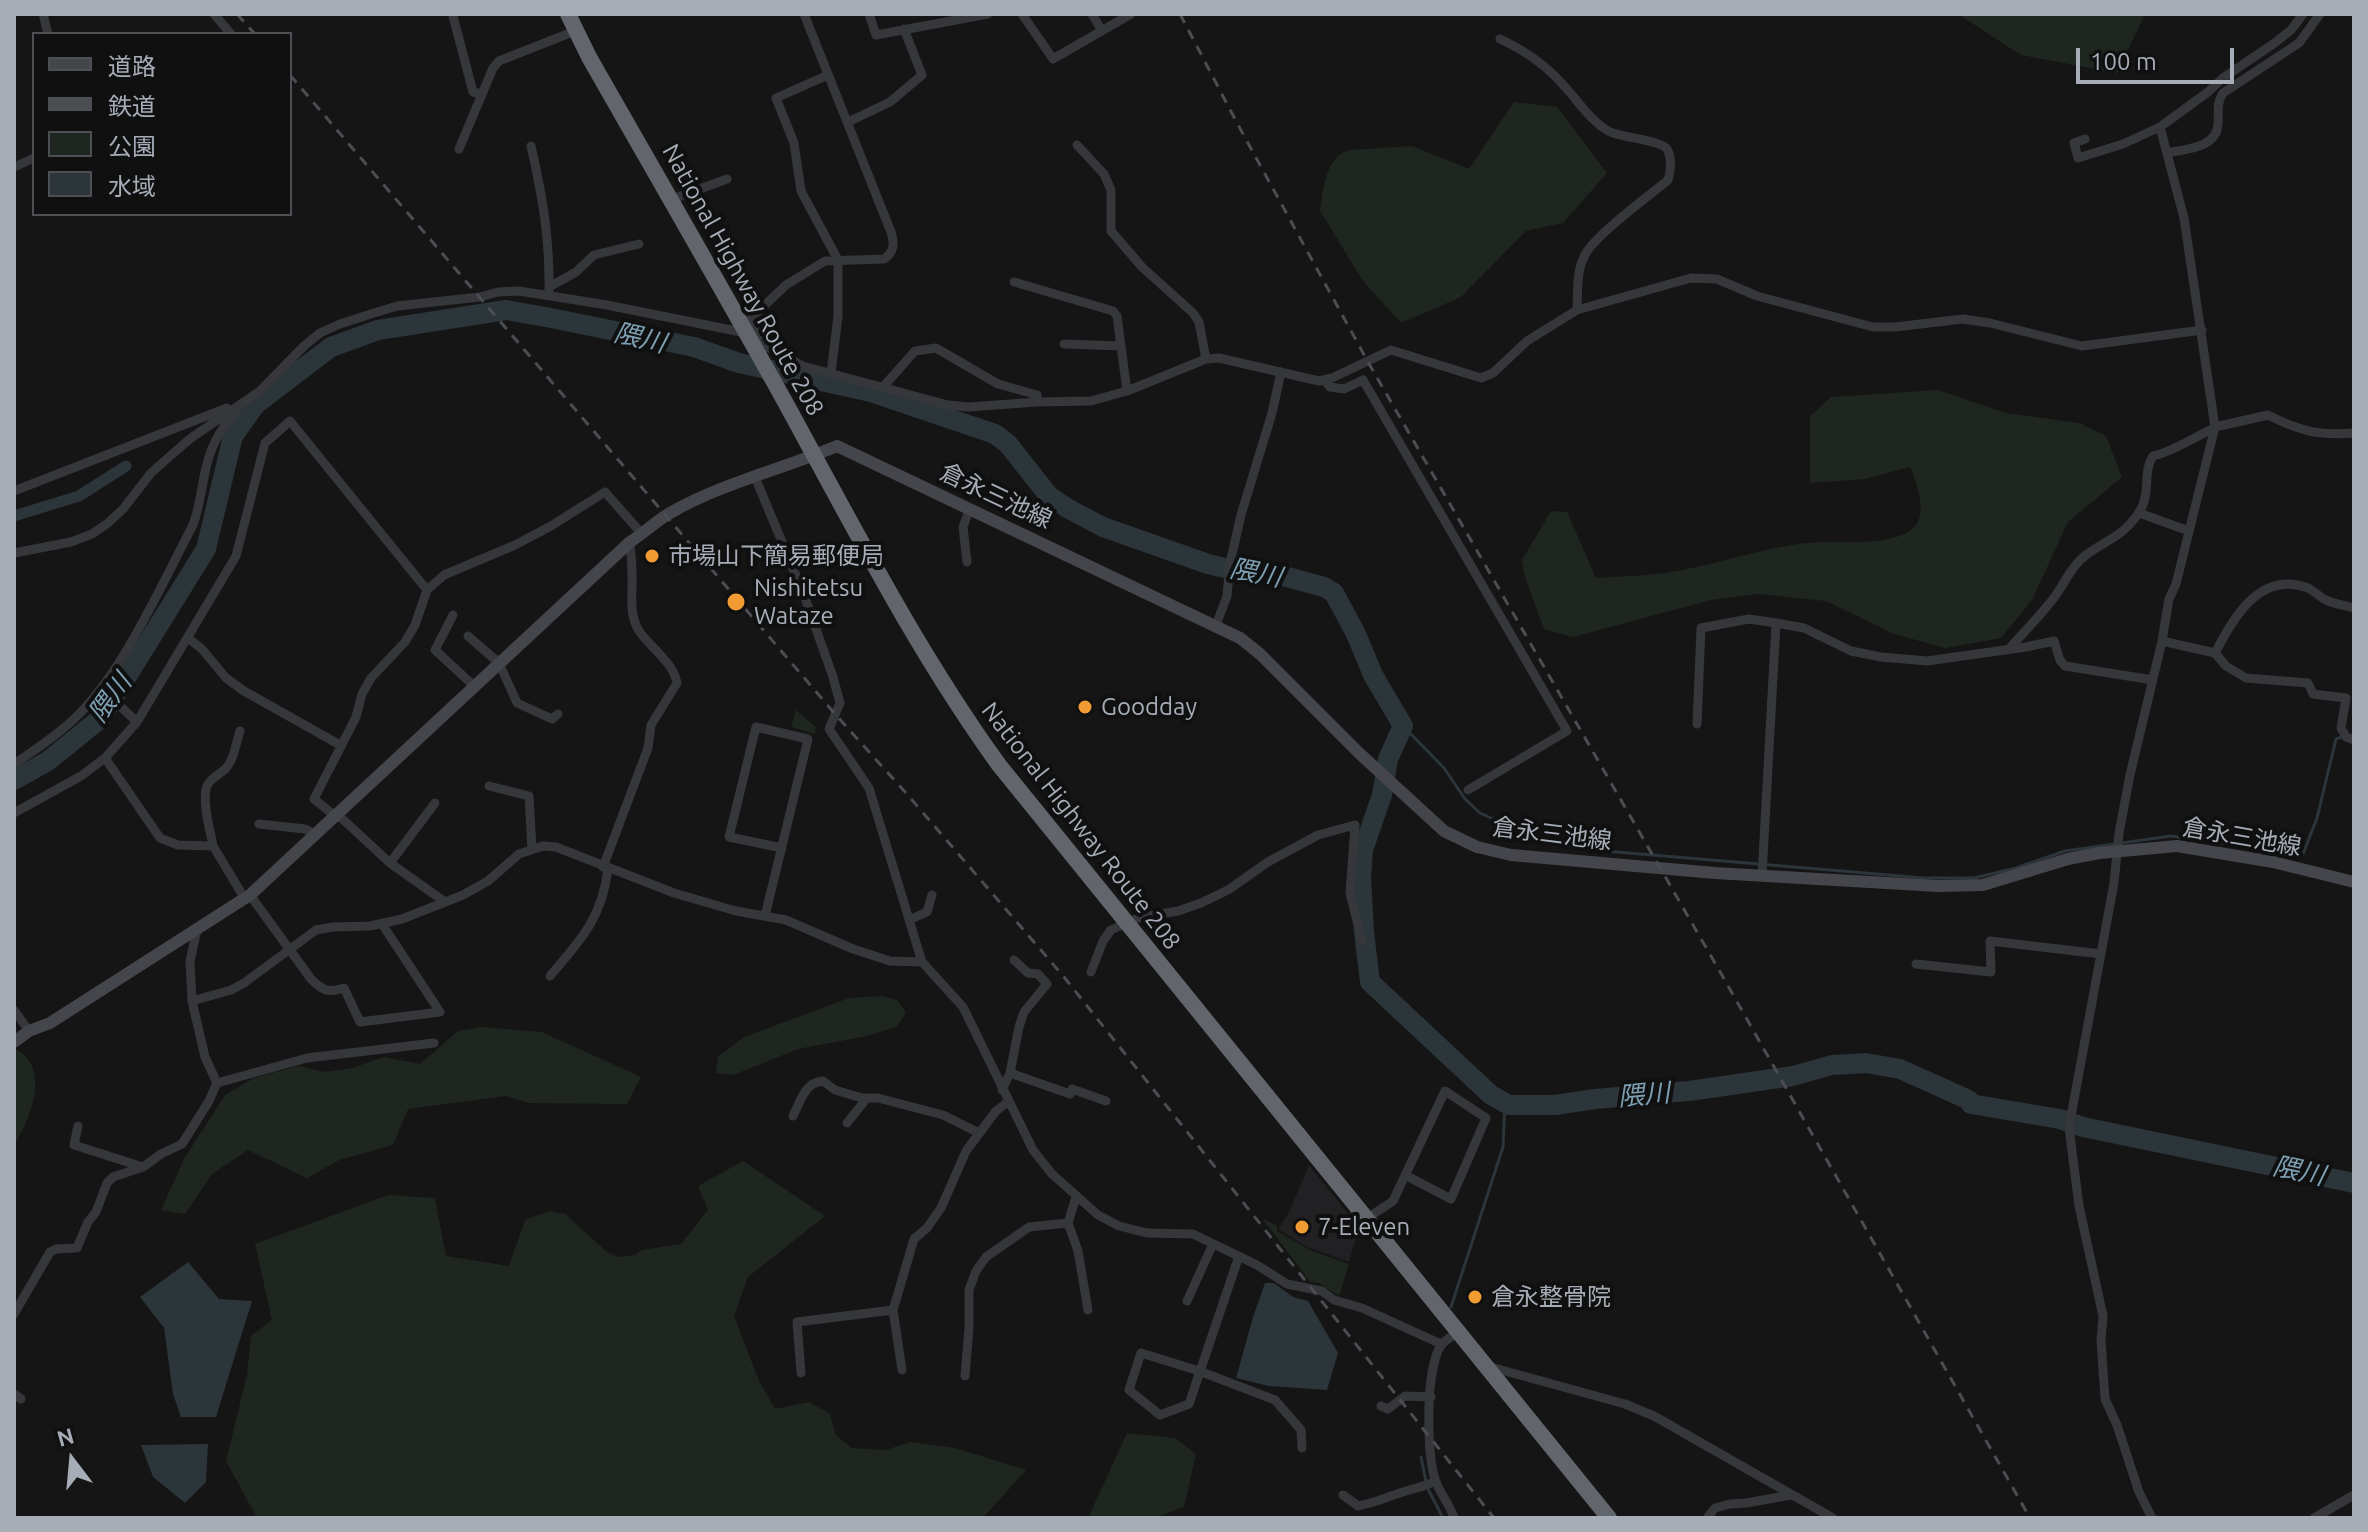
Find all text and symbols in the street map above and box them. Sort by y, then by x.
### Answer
legend [32,32,292,216]
scale bar [2080,32,2238,82]
text: 100 m [2090,48,2157,75]
text: 道路 [108,53,156,80]
text: 鉄道 [108,93,156,120]
text: 公園 [108,133,156,160]
street label: National Highway Route 208 [656,139,830,421]
text: 水域 [108,173,156,200]
water label: 隈川 [611,317,669,359]
street label: 倉永三池線 [936,458,1056,534]
place label: 市場山下簡易郵便局 [668,542,884,570]
marker: 市場山下簡易郵便局 [643,547,661,565]
water label: 隈川 [1228,553,1284,593]
place label: Nishitetsu Wataze [754,574,863,630]
marker: Nishitetsu Wataze [725,591,747,613]
water label: 隈川 [82,668,138,728]
place label: Goodday [1101,693,1197,721]
street label: National Highway Route 208 [975,697,1187,955]
marker: Goodday [1076,698,1094,716]
street label: 倉永三池線 [1491,812,1613,856]
street label: 倉永三池線 [2180,812,2304,862]
water label: 隈川 [1617,1077,1671,1113]
water label: 隈川 [2270,1150,2328,1192]
place label: 7-Eleven [1318,1213,1410,1241]
marker: 7-Eleven [1293,1218,1311,1236]
place label: 倉永整骨院 [1491,1283,1611,1311]
marker: 倉永整骨院 [1466,1288,1484,1306]
north arrow [32,1420,112,1500]
text: N [54,1422,77,1451]

